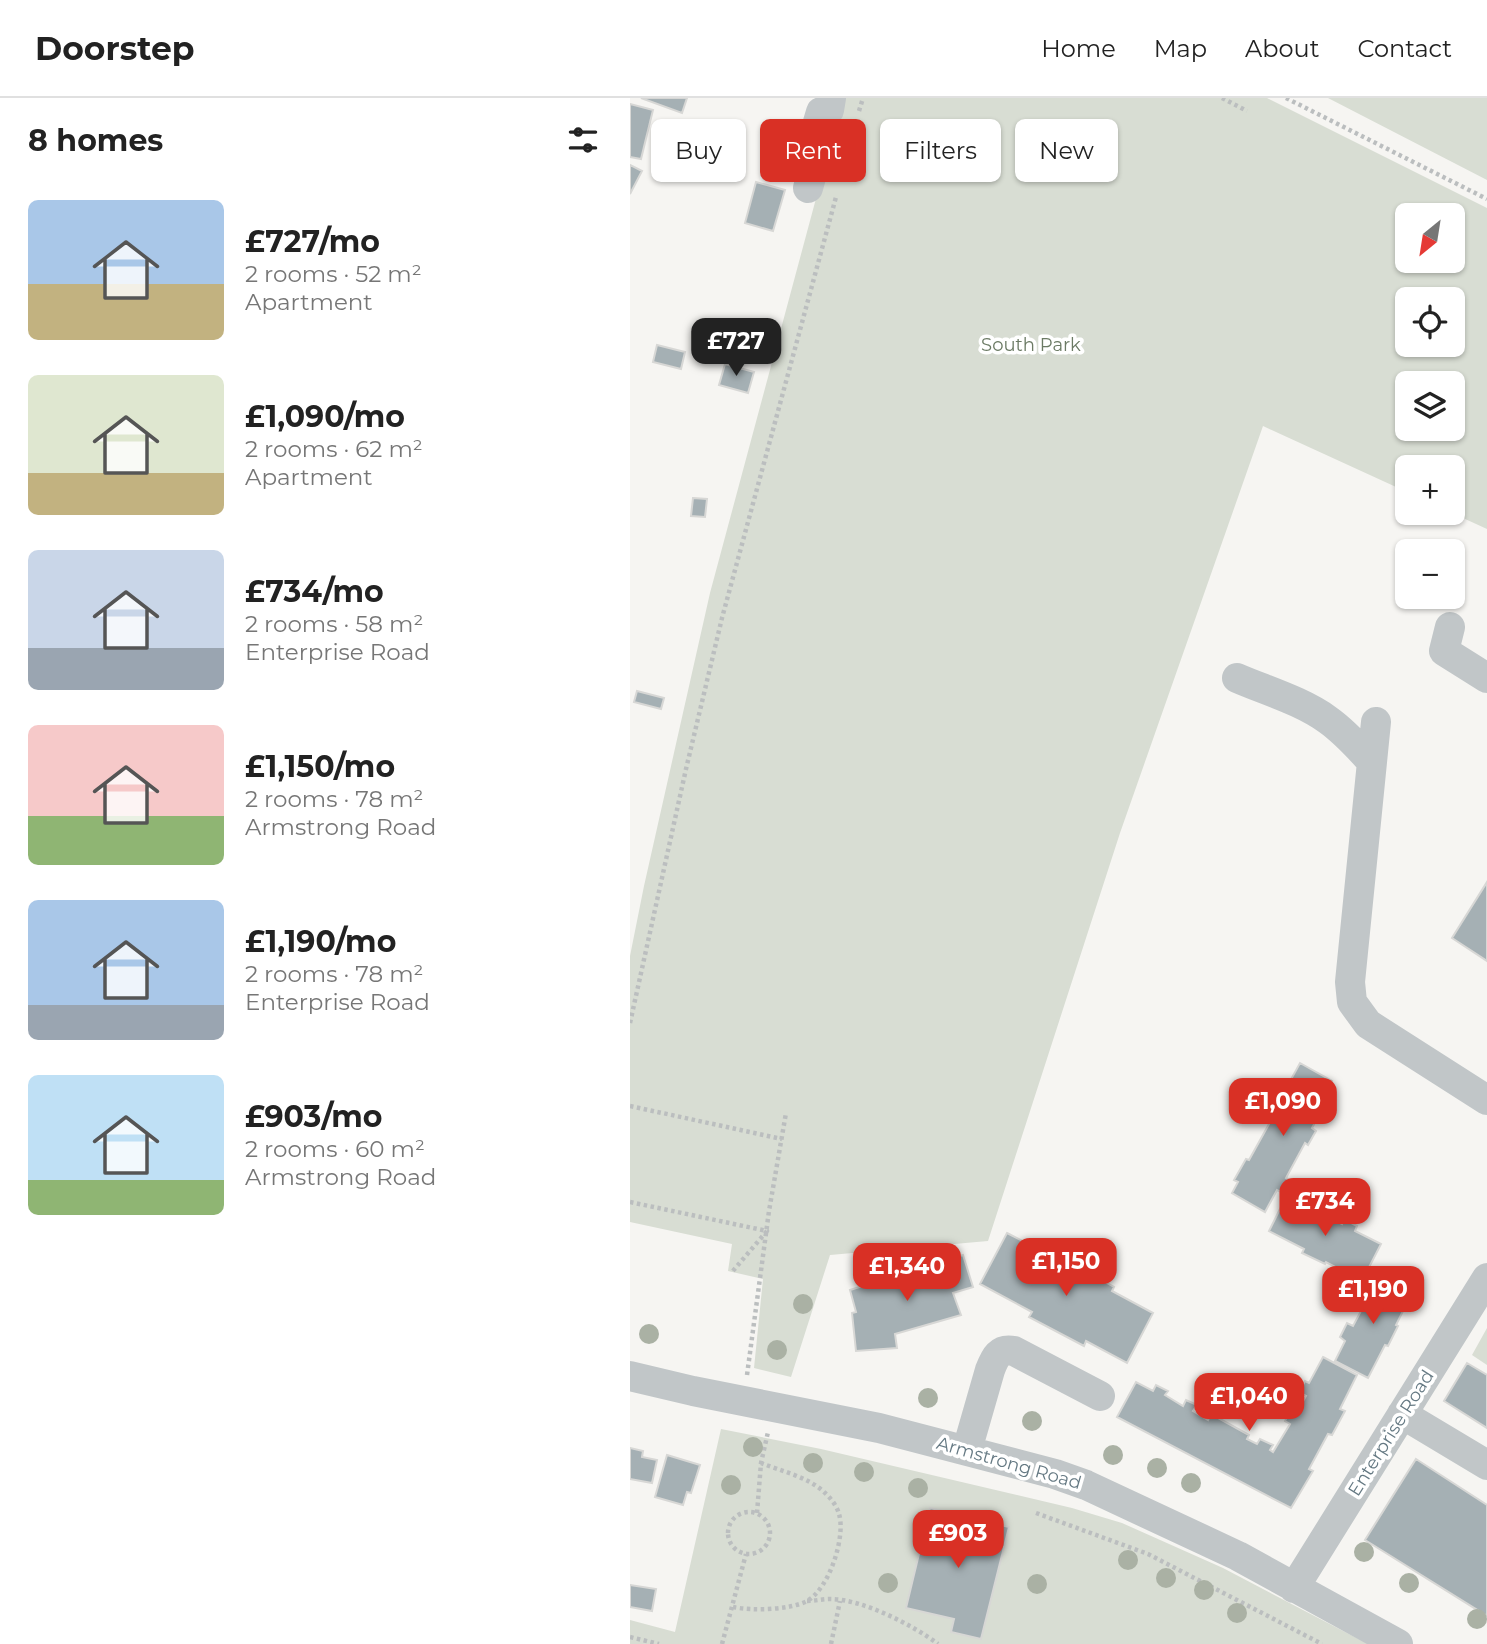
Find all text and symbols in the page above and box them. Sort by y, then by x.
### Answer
text: Doorstep [35,28,195,68]
text: Home [1041,34,1116,63]
text: Map [1154,34,1207,63]
text: About [1245,34,1319,63]
text: Contact [1357,34,1452,63]
chip: Buy [651,119,746,182]
chip: Rent [760,119,866,182]
chip: Filters [880,119,1001,182]
chip: New [1015,119,1118,182]
icon: filters [564,121,602,159]
text: 8 homes [28,122,163,159]
north arrow [1395,203,1465,273]
map controls [1395,203,1465,609]
text: £727/mo [245,223,380,260]
icon: home [84,228,168,312]
text: 2 rooms · 52 m² [245,260,422,288]
button: locate [1395,287,1465,357]
text: Apartment [245,288,373,316]
pin: £727 [695,318,777,378]
text: £727 [707,327,765,355]
park label: South Park [981,334,1081,356]
button: layers [1395,371,1465,441]
text: £1,090/mo [245,398,405,435]
icon: home [84,403,168,487]
text: 2 rooms · 62 m² [245,435,423,463]
button: + [1395,455,1465,525]
text: Apartment [245,463,373,491]
button: − [1395,539,1465,609]
text: £734/mo [245,573,384,610]
icon: home [84,578,168,662]
text: 2 rooms · 58 m² [245,610,423,638]
text: Enterprise Road [245,638,430,666]
text: £1,150/mo [245,748,395,785]
icon: home [84,753,168,837]
text: 2 rooms · 78 m² [245,785,423,813]
text: Armstrong Road [245,813,436,841]
text: £1,190/mo [245,923,396,960]
icon: home [84,928,168,1012]
text: 2 rooms · 78 m² [245,960,423,988]
text: Enterprise Road [245,988,430,1016]
pin: £1,090 [1226,1079,1340,1138]
text: £1,090 [1245,1087,1321,1115]
text: £903/mo [245,1098,382,1135]
icon: home [84,1103,168,1187]
text: 2 rooms · 60 m² [245,1135,425,1163]
text: Armstrong Road [245,1163,436,1191]
pin: £734 [1284,1178,1366,1238]
text: £734 [1295,1187,1355,1215]
pin: £1,150 [1009,1238,1123,1298]
pin: £1,340 [850,1244,964,1303]
text: £1,150 [1032,1247,1100,1275]
text: £1,340 [869,1252,945,1280]
pin: £1,190 [1316,1266,1430,1326]
text: £1,190 [1338,1275,1408,1303]
street label: Enterprise Road [1343,1366,1439,1500]
pin: £1,040 [1192,1374,1306,1433]
text: £1,040 [1210,1382,1288,1410]
street label: Armstrong Road [934,1432,1084,1494]
pin: £903 [917,1510,999,1570]
text: £903 [929,1519,987,1547]

